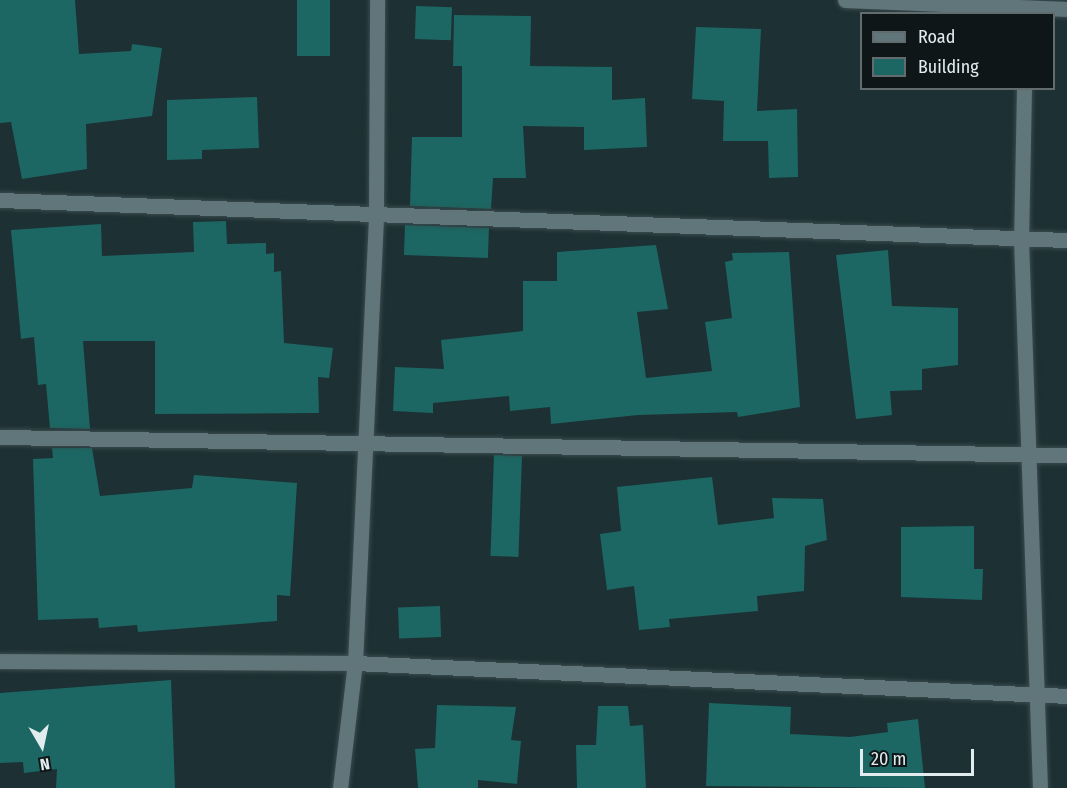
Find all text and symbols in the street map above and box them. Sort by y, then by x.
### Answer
legend [860,12,1055,90]
text: Road [918,26,955,48]
text: Building [918,56,979,78]
north arrow [12,716,72,776]
scale bar [863,737,977,775]
text: 20 m [871,748,906,770]
text: N [39,754,51,774]

